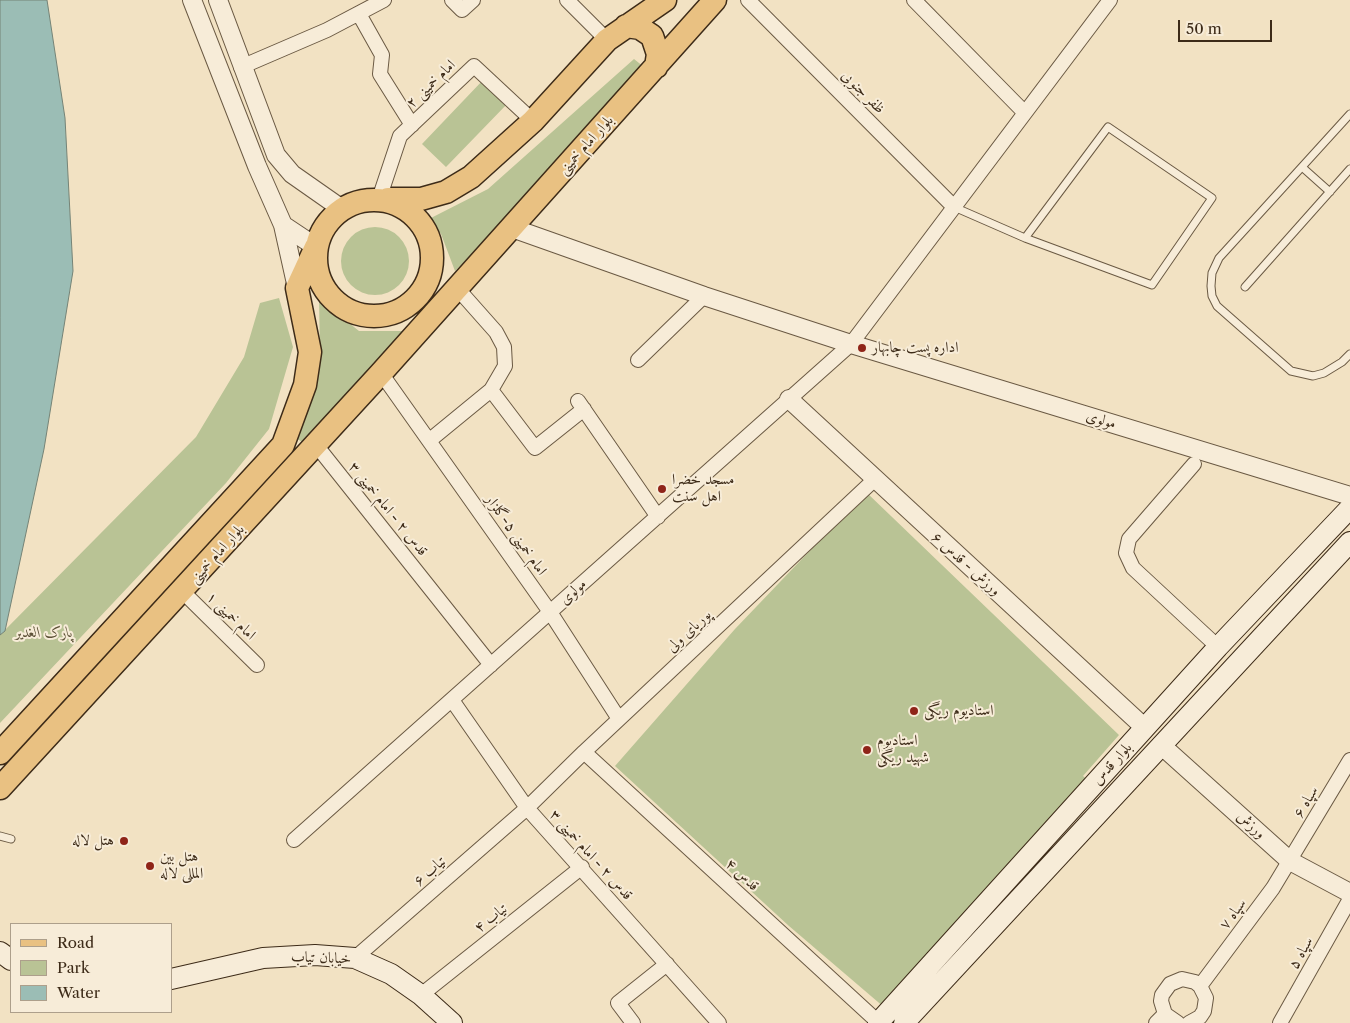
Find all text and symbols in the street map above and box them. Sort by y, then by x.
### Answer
scale bar [1180,10,1274,42]
text: 50 m [1186,19,1222,38]
street label: امام خمینی ۲ [403,56,459,112]
street label: ظفر جنوبی [837,66,889,118]
street label: بلوار امام خمینی [555,112,617,178]
place label: اداره پست چابهار [872,339,959,357]
marker: اداره پست چابهار [856,342,868,354]
street label: مولوی [1084,407,1118,433]
street label: قدس ۲ - امام خمینی ۳ [345,458,431,560]
place label: مسجد خضرا اهل سنت [672,471,734,506]
marker: مسجد خضرا اهل سنت [656,483,668,495]
street label: امام خمینی ۵-گلزار [482,491,550,579]
street label: بلوار امام خمینی [186,521,248,587]
street label: ورزش - قدس ۶ [928,528,1004,600]
street label: مولوی [556,575,590,609]
street label: امام خمینی ۱ [203,588,259,644]
street label: پوریای ولی [663,606,715,656]
park label: پارک الغدیر [15,624,73,642]
place label: استادیوم ریگی [924,702,993,720]
marker: استادیوم ریگی [908,705,920,717]
place label: استادیوم شهید ریگی [877,732,929,767]
street label: بلوار قدس [1088,739,1136,789]
marker: استادیوم شهید ریگی [861,744,873,756]
street label: سپاه ۶ [1290,783,1322,821]
street label: قدس ۲ - امام خمینی ۳ [546,806,636,904]
street label: ورزش [1233,807,1269,843]
place label: هتل لاله [72,832,114,850]
marker: هتل لاله [118,835,130,847]
place label: هتل بین المللی لاله [160,848,203,883]
street label: تیاب ۶ [410,852,450,890]
street label: قدس ۴ [722,855,762,895]
marker: هتل بین المللی لاله [144,860,156,872]
street label: سپاه ۷ [1216,895,1250,933]
street label: تیاب ۴ [471,899,511,937]
legend [10,923,172,1013]
text: Road [57,933,94,952]
street label: سپاه ۵ [1285,934,1317,972]
street label: خیابان تیاب [290,948,352,968]
text: Park [57,958,90,977]
text: Water [57,983,100,1002]

